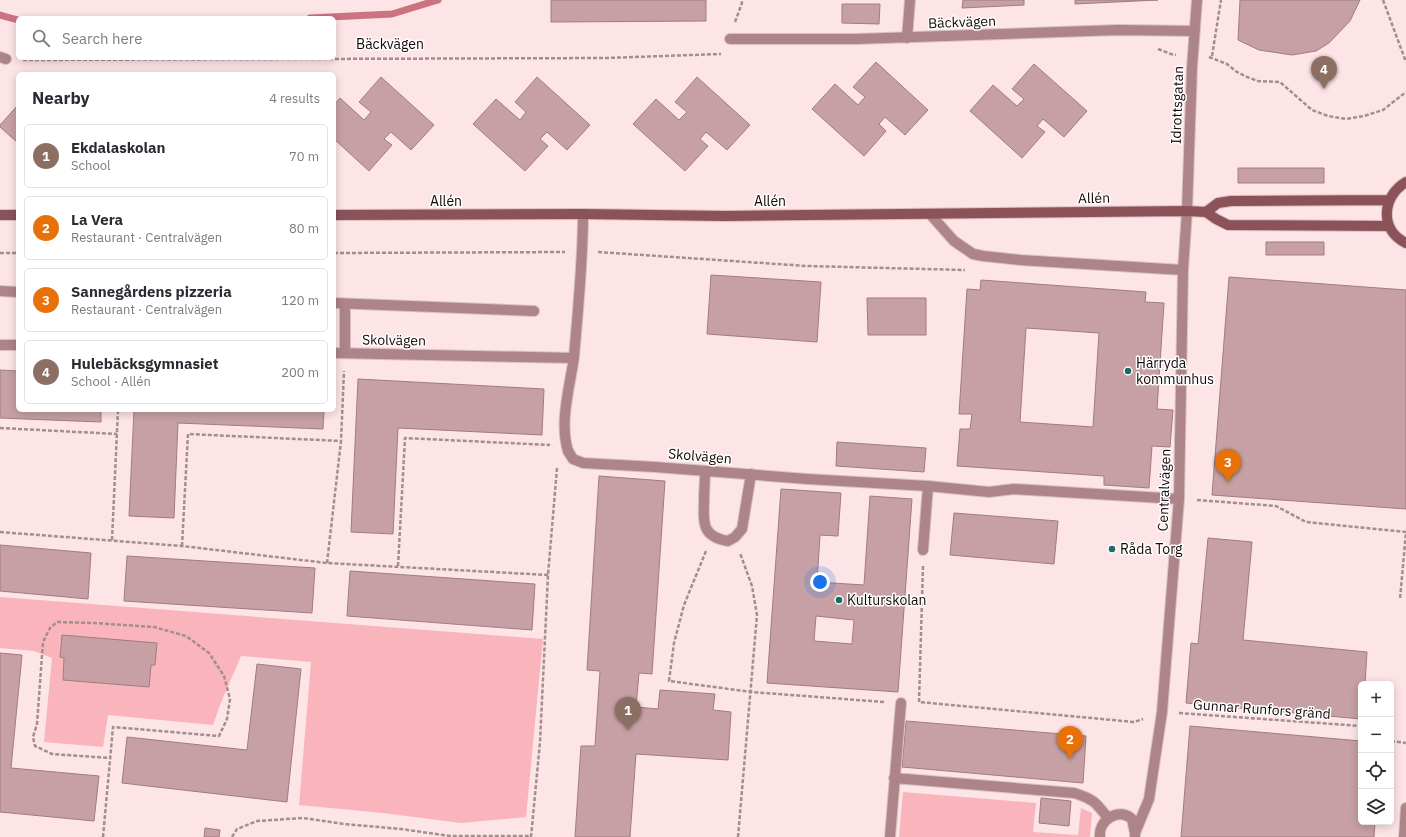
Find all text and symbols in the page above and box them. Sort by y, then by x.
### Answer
street label: Bäckvägen [928,12,996,32]
search box [16,16,336,60]
icon: search [30,27,52,49]
text: Search here [62,29,142,48]
street label: Bäckvägen [356,35,424,53]
pin: 4 [1311,56,1337,89]
street label: Idrottsgatan [1167,66,1187,144]
text: Nearby [32,87,90,109]
text: 4 results [269,90,320,107]
text: Ekdalaskolan [71,138,166,157]
text: 1 [42,148,50,165]
text: 70 m [289,148,319,165]
text: School [71,157,111,174]
street label: Allén [1078,189,1110,207]
street label: Allén [430,192,462,210]
street label: Allén [754,192,786,210]
text: La Vera [71,210,123,229]
text: 2 [42,220,50,237]
text: 80 m [289,220,319,237]
text: Restaurant · Centralvägen [71,229,222,246]
text: Sannegårdens pizzeria [71,282,232,301]
text: 3 [42,292,50,309]
text: 120 m [281,292,319,309]
text: Restaurant · Centralvägen [71,301,222,318]
street label: Skolvägen [362,330,426,350]
text: Hulebäcksgymnasiet [71,354,219,373]
place label: Härryda kommunhus [1136,354,1214,388]
text: 4 [42,364,50,381]
text: 200 m [281,364,319,381]
marker: Härryda kommunhus [1123,366,1133,376]
text: School · Allén [71,373,151,390]
street label: Skolvägen [667,444,733,468]
street label: Centralvägen [1154,448,1174,532]
pin: 3 [1215,449,1241,482]
place label: Råda Torg [1120,540,1183,558]
marker: Råda Torg [1107,544,1117,554]
your location [810,572,830,592]
place label: Kulturskolan [847,591,926,609]
marker: Kulturskolan [834,595,844,605]
map controls [1358,681,1394,825]
button: + [1358,681,1394,717]
street label: Gunnar Runfors gränd [1193,695,1331,723]
pin: 1 [615,697,641,730]
button: − [1358,717,1394,753]
pin: 2 [1057,726,1083,759]
button: locate [1358,753,1394,789]
button: layers [1358,789,1394,825]

